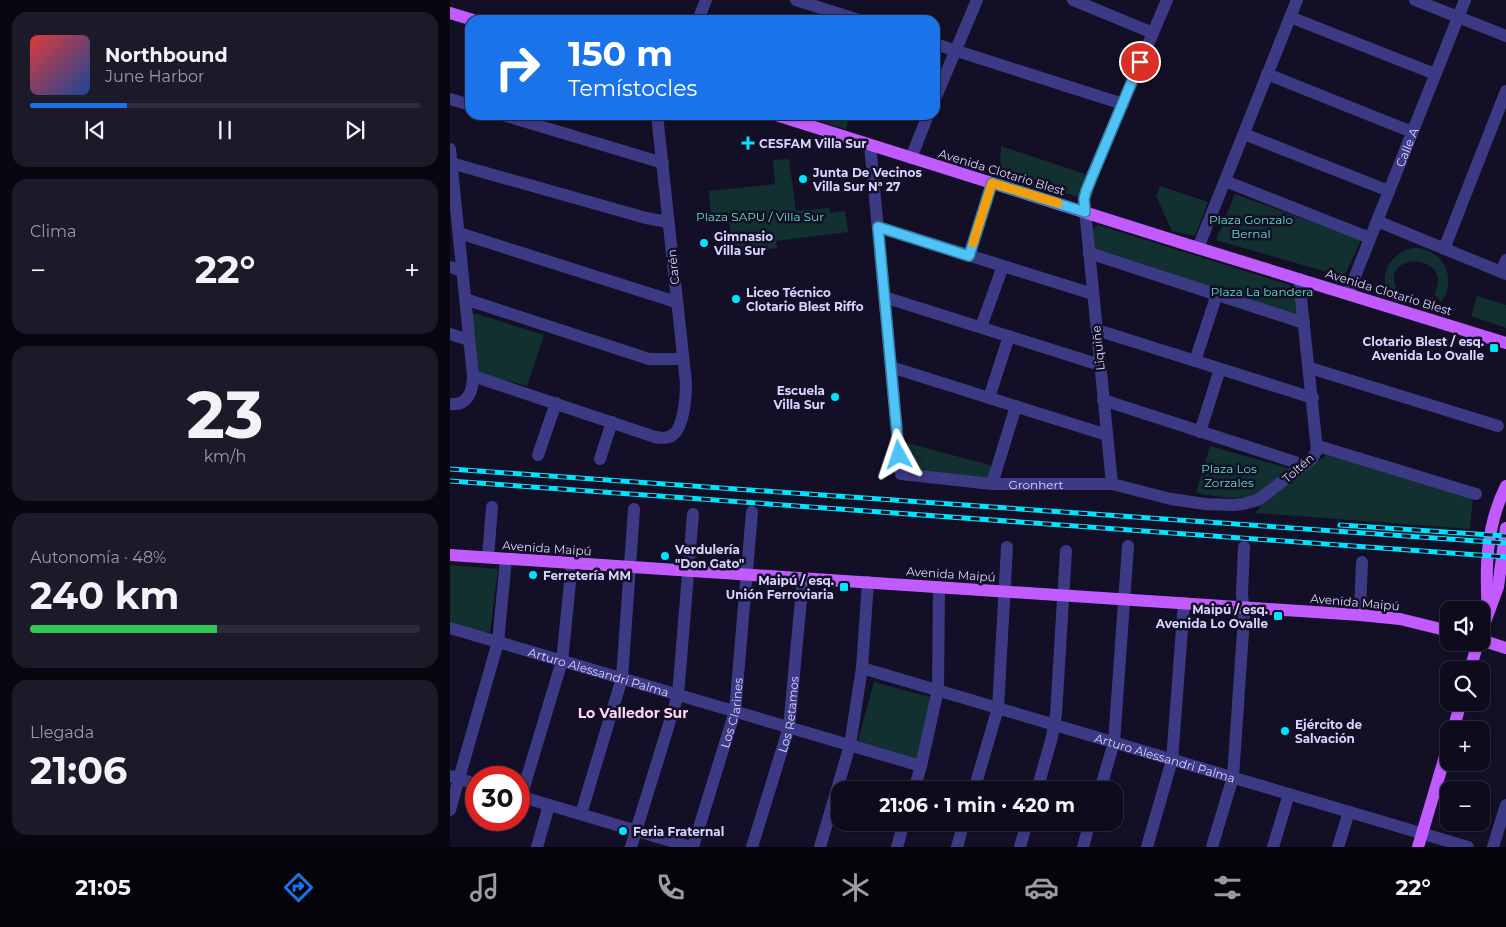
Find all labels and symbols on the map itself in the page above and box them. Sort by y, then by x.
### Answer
pin [1119,41,1161,83]
street label: Calle A [1392,125,1421,169]
marker: CESFAM Villa Sur [741,136,755,150]
place label: CESFAM Villa Sur [759,136,866,151]
street label: Avenida Clotario Blest [937,146,1067,198]
place label: Junta De Vecinos Villa Sur Nª 27 [812,165,922,194]
marker: Junta De Vecinos Villa Sur Nª 27 [797,173,809,185]
park label: Plaza SAPU / Villa Sur [696,209,824,224]
park label: Plaza Gonzalo Bernal [1209,212,1293,241]
place label: Gimnasio Villa Sur [713,229,773,258]
marker: Gimnasio Villa Sur [698,237,710,249]
street label: Carén [664,249,682,285]
street label: Avenida Clotario Blest [1324,266,1454,318]
park label: Plaza La bandera [1211,284,1313,299]
place label: Liceo Técnico Clotario Blest Riffo [746,285,864,314]
marker: Liceo Técnico Clotario Blest Riffo [730,293,742,305]
street label: Liquiñe [1088,325,1108,371]
place label: Clotario Blest / esq. Avenida Lo Ovalle [1363,334,1484,363]
marker: Clotario Blest / esq. Avenida Lo Ovalle [1488,342,1500,354]
place label: Escuela Villa Sur [772,383,825,412]
marker: Escuela Villa Sur [829,391,841,403]
position arrow [872,428,924,480]
street label: Toltén [1279,450,1317,486]
park label: Plaza Los Zorzales [1201,461,1257,490]
street label: Gronhert [1009,477,1064,492]
street label: Avenida Maipú [502,537,592,559]
place label: Verdulería "Don Gato" [674,542,744,571]
marker: Verdulería "Don Gato" [659,550,671,562]
street label: Avenida Maipú [906,563,996,585]
place label: Ferretería MM [543,568,631,583]
marker: Ferretería MM [527,569,539,581]
place label: Maipú / esq. Unión Ferroviaria [726,573,834,602]
marker: Maipú / esq. Unión Ferroviaria [838,581,850,593]
street label: Avenida Maipú [1310,591,1400,613]
place label: Maipú / esq. Avenida Lo Ovalle [1155,602,1268,631]
marker: Maipú / esq. Avenida Lo Ovalle [1272,610,1284,622]
street label: Arturo Alessandri Palma [527,644,671,699]
street label: Los Retamos [774,675,801,754]
street label: Los Clarines [717,677,745,750]
district label: Lo Valledor Sur [578,704,688,722]
place label: Ejército de Salvación [1295,717,1363,746]
marker: Ejército de Salvación [1279,725,1291,737]
street label: Arturo Alessandri Palma [1093,730,1237,785]
speed limit sign: 30 [465,766,530,831]
place label: Feria Fraternal [633,824,724,839]
marker: Feria Fraternal [617,825,629,837]

